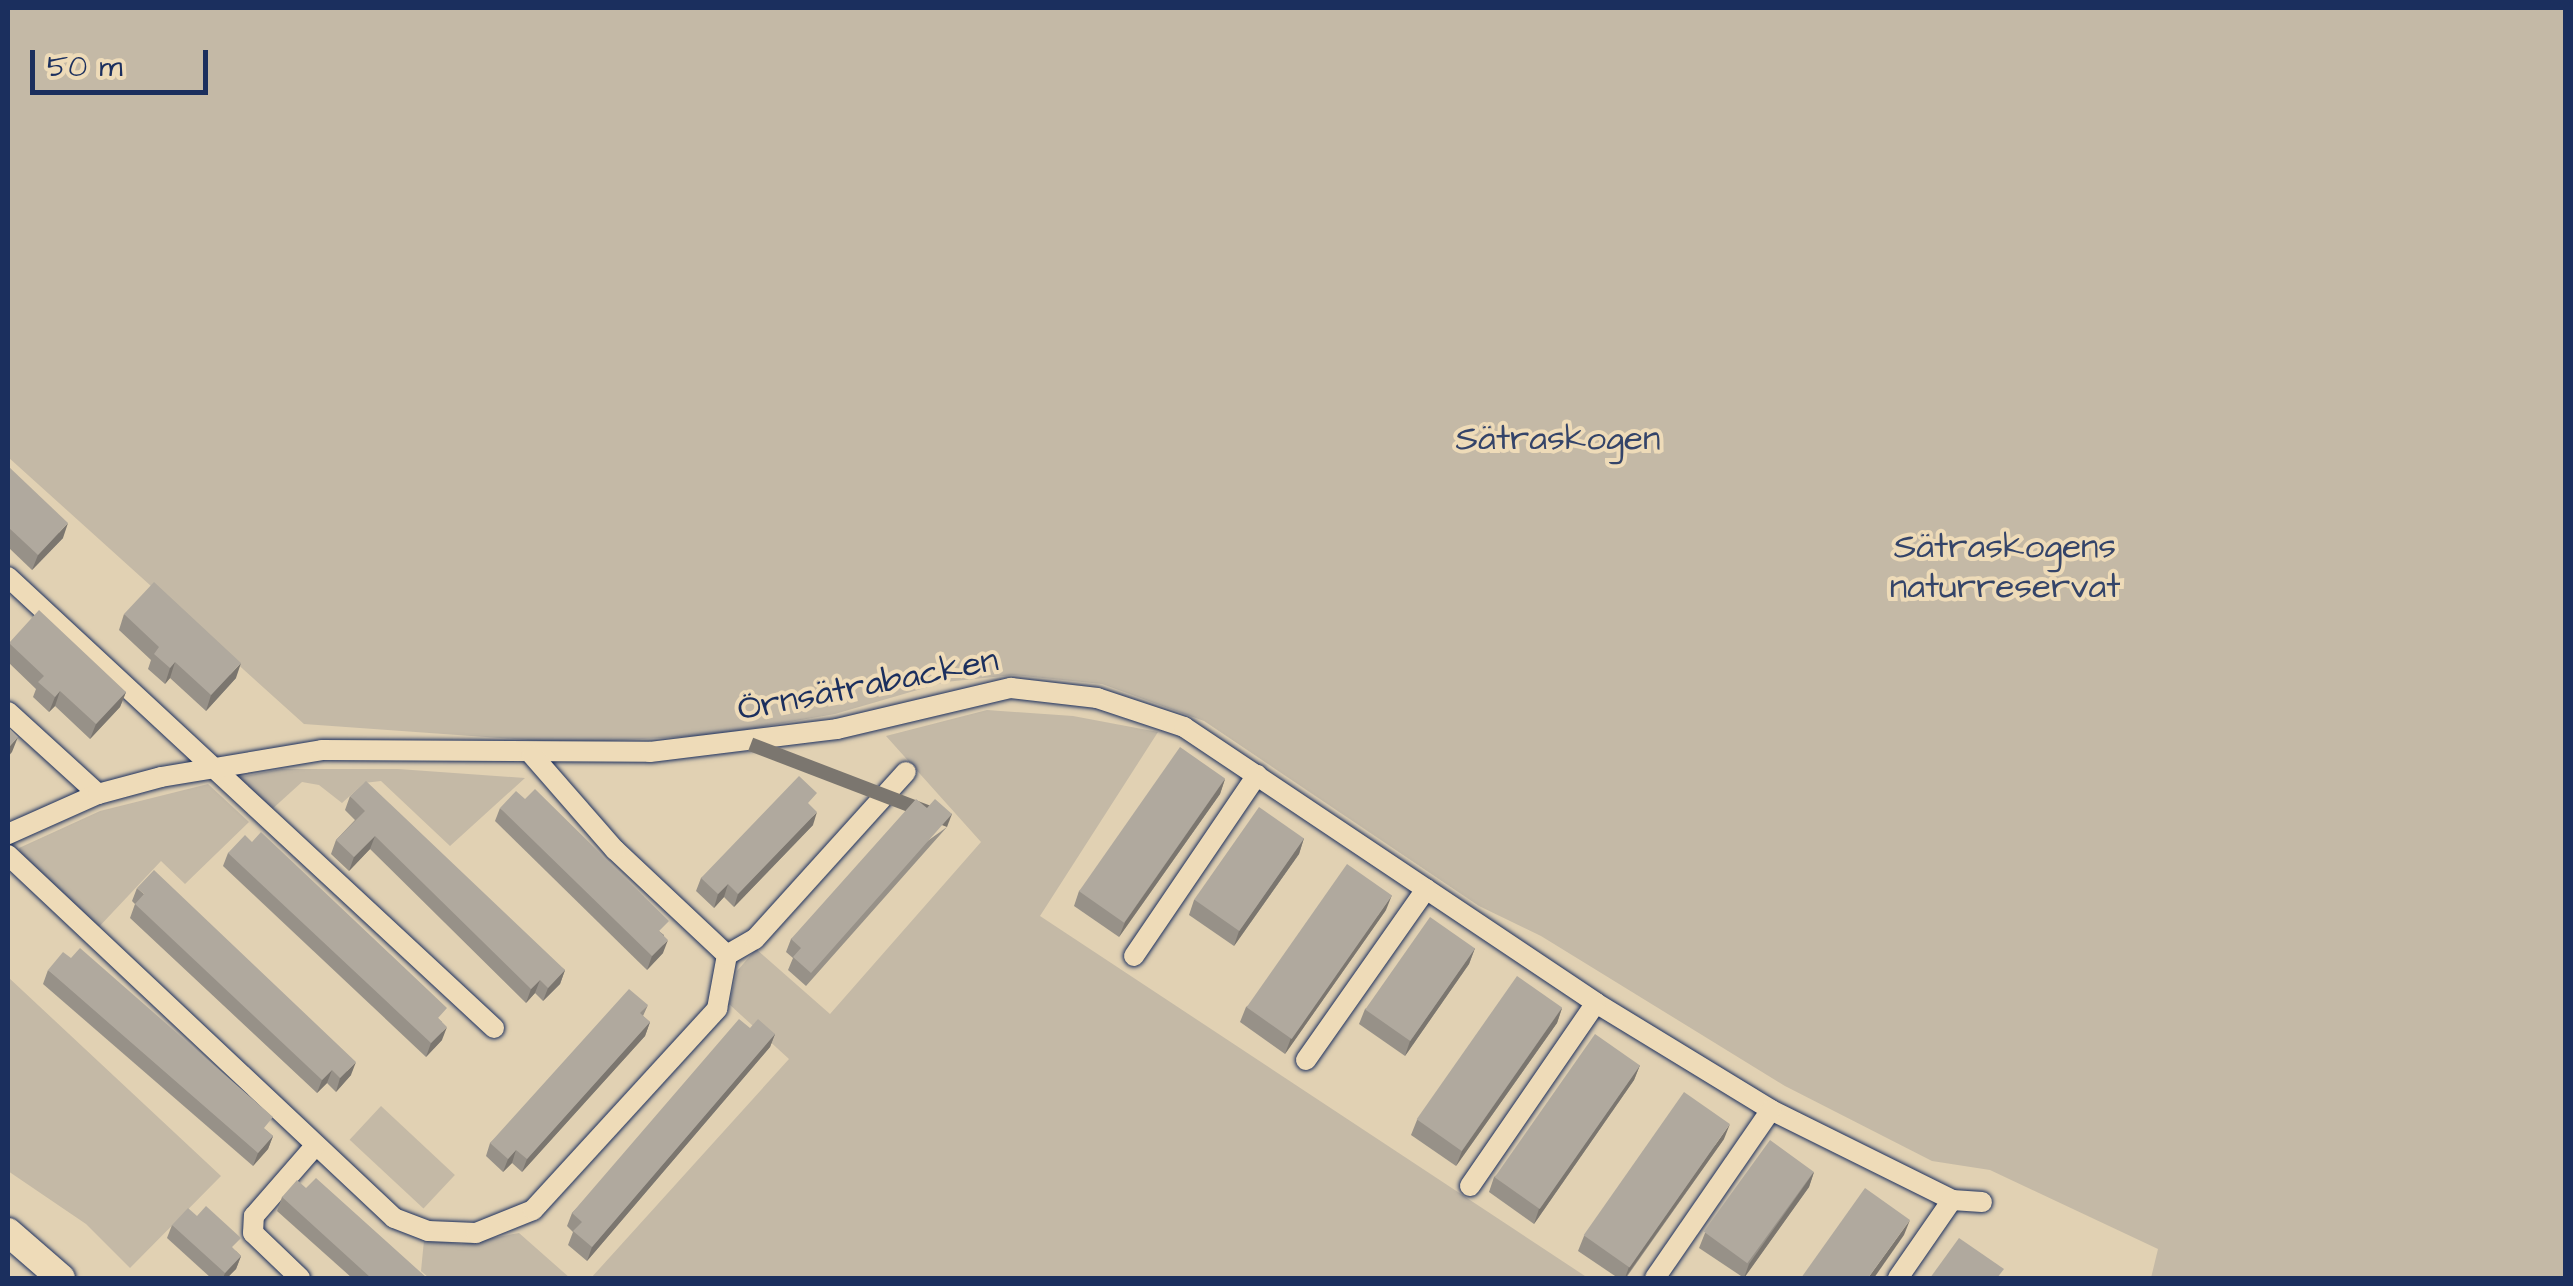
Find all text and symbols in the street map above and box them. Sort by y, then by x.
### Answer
scale bar [35,30,212,92]
text: 50 m [47,46,123,88]
park label: Sätraskogen [1456,418,1660,460]
park label: Sätraskogens naturreservat [1890,526,2120,608]
street label: Örnsätrabacken [734,639,1002,731]

